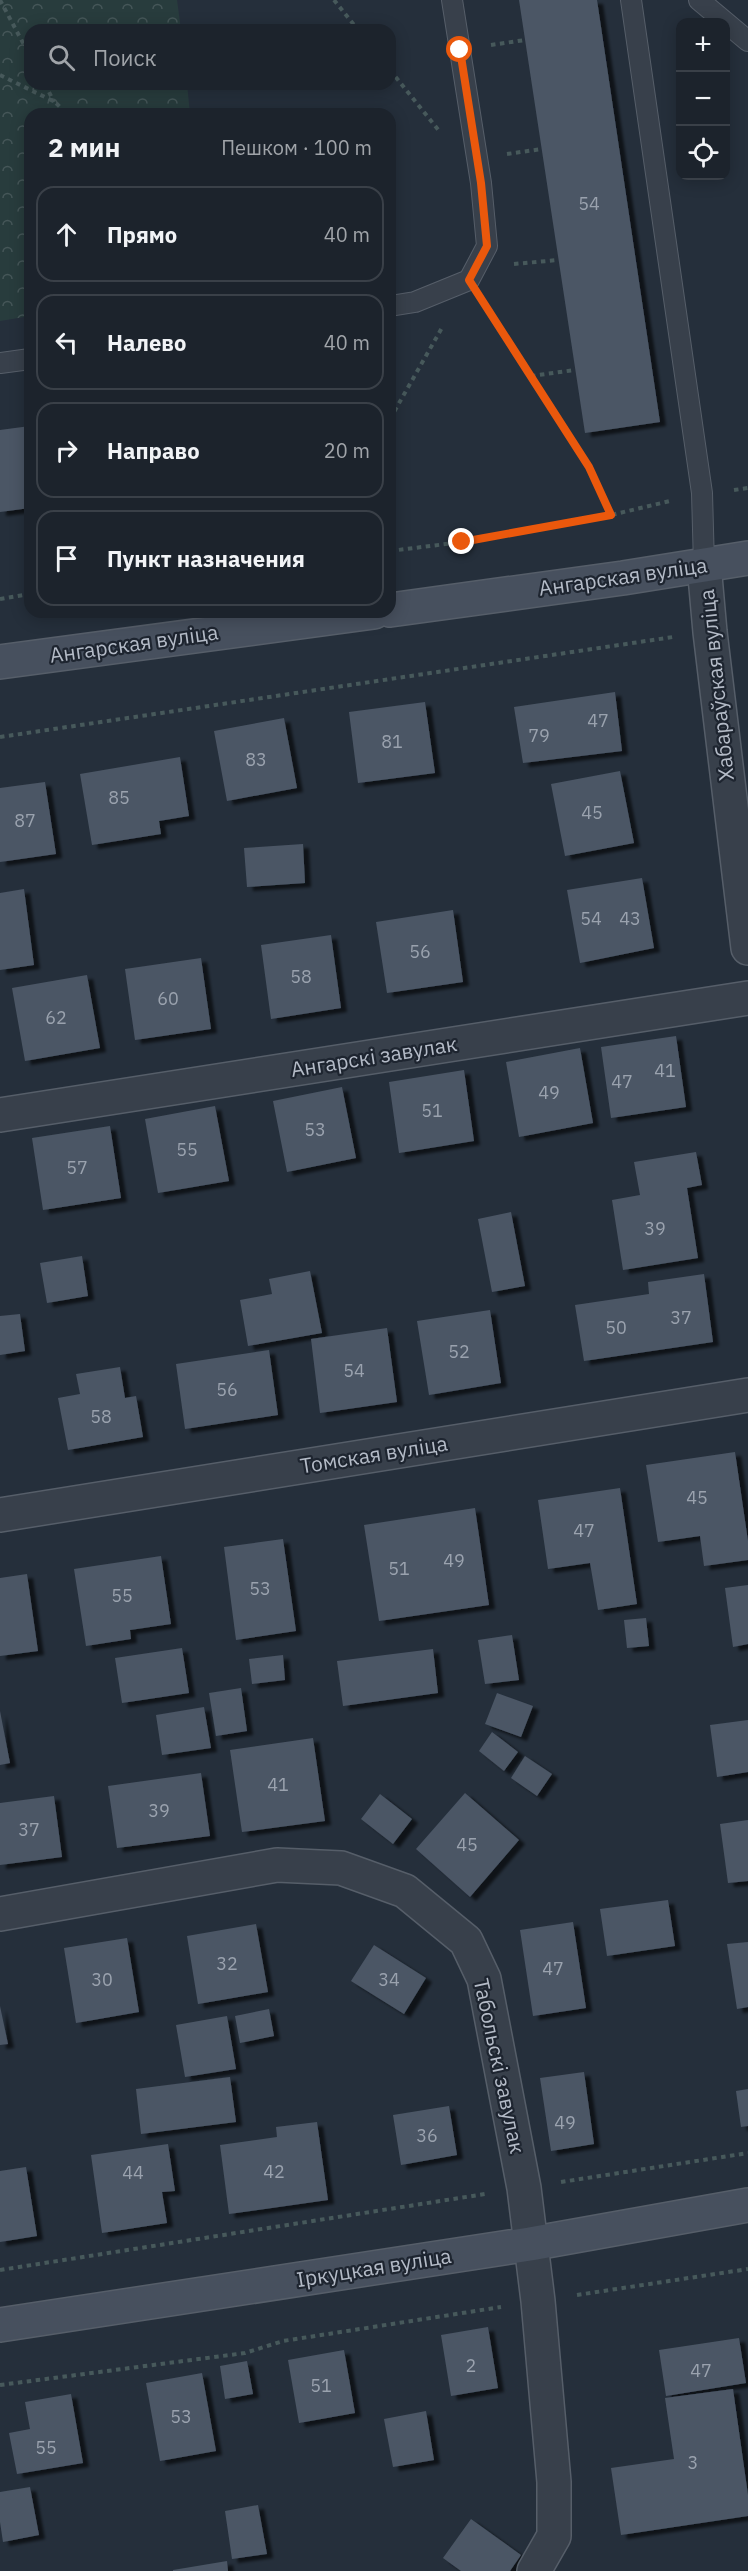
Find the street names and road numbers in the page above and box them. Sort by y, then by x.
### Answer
street label: Ангарская вуліца [537,550,709,602]
street label: Хабараўская вуліца [692,588,740,782]
street label: Ангарская вуліца [48,617,220,669]
street label: Ангарскі завулак [289,1029,459,1083]
street label: Томская вуліца [298,1429,450,1479]
street label: Табольскі завулак [468,1976,532,2156]
street label: Іркуцкая вуліца [294,2241,453,2293]

